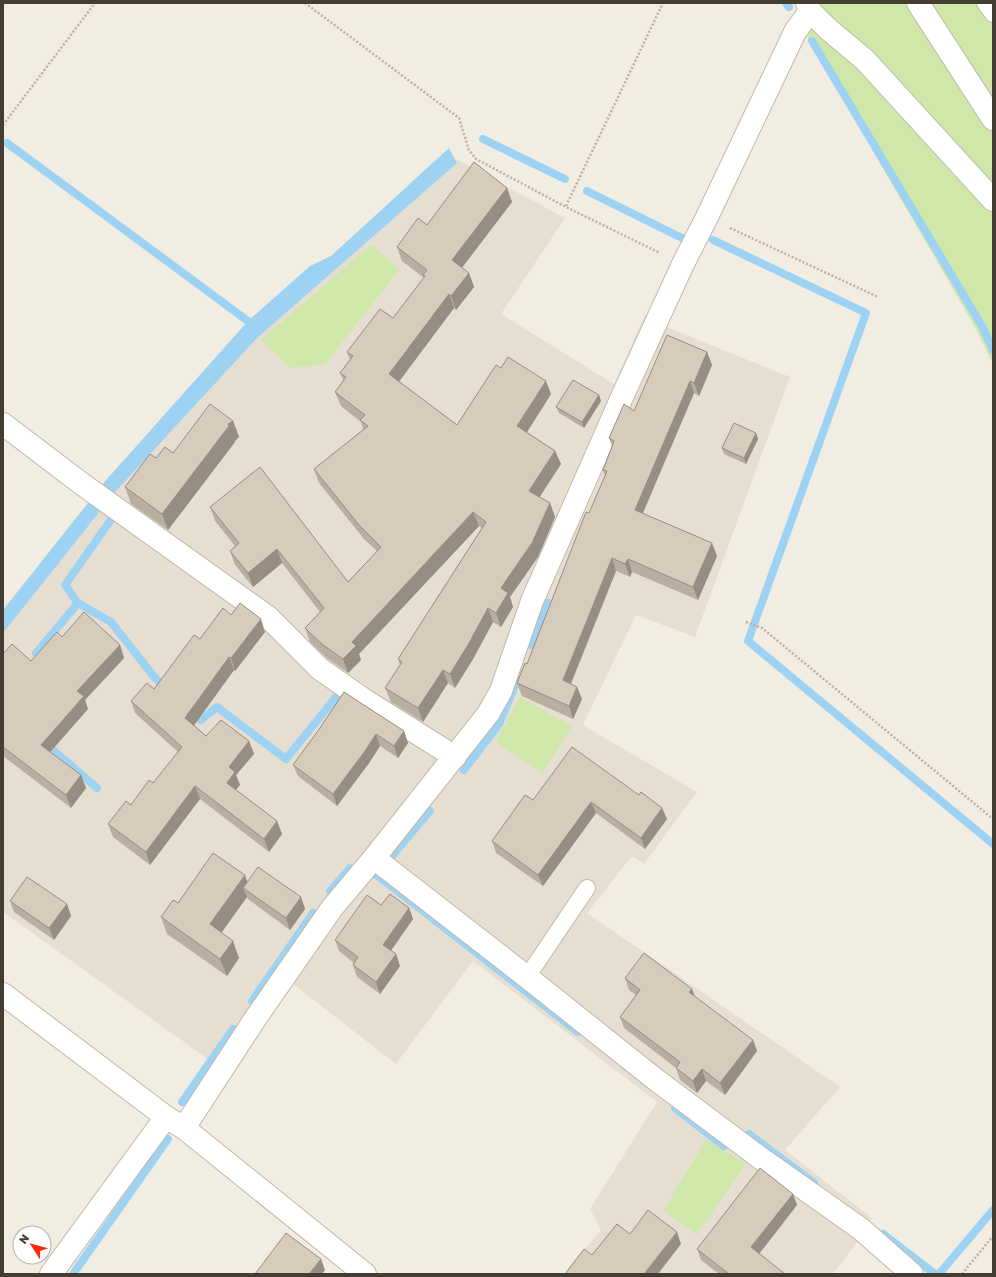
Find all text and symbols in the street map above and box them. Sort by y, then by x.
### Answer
north arrow [12,1225,52,1265]
text: N [16,1232,31,1246]

